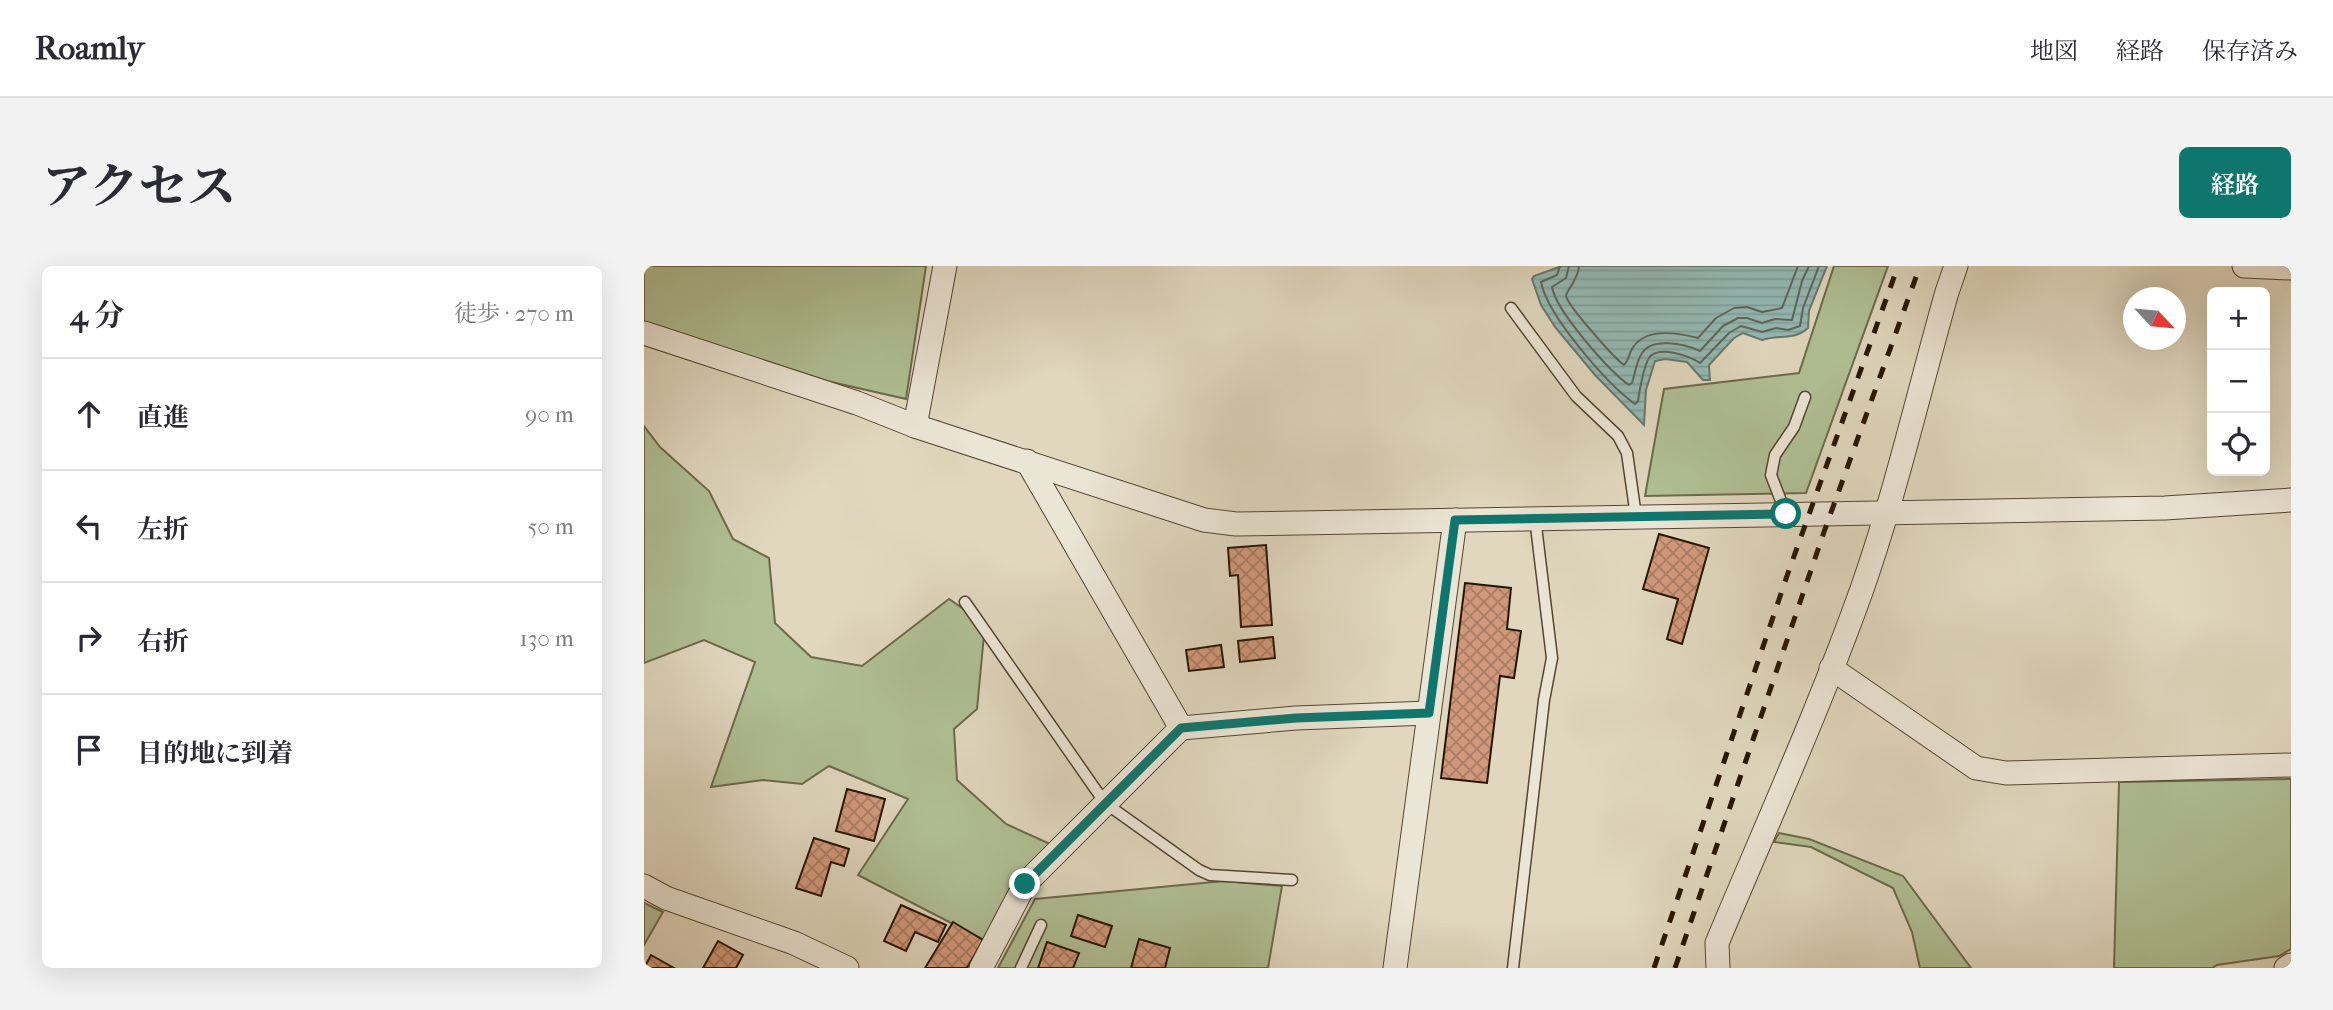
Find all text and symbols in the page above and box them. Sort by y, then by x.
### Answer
text: Roamly [35,29,144,68]
text: 地図 [2030,37,2078,65]
text: 経路 [2116,37,2164,65]
text: 保存済み [2202,37,2298,65]
button: 経路 [2179,147,2291,218]
text: アクセス [42,158,237,216]
north arrow [2123,287,2186,350]
map controls [2207,287,2270,476]
button: + [2207,287,2270,350]
text: 4 分 [70,298,124,333]
text: 徒歩 · 270 m [454,300,574,327]
button: − [2207,350,2270,413]
icon: ahead [70,395,108,433]
text: 90 m [525,401,574,428]
text: 直進 [137,402,189,433]
button: locate [2207,413,2270,476]
route start [1770,498,1801,529]
icon: left [70,507,108,545]
text: 50 m [527,513,574,540]
text: 左折 [137,514,189,545]
icon: right [70,619,108,657]
text: 130 m [520,625,574,652]
text: 右折 [137,626,189,657]
icon: arrive [70,731,108,769]
text: 目的地に到着 [137,738,293,769]
route end [1009,868,1040,899]

